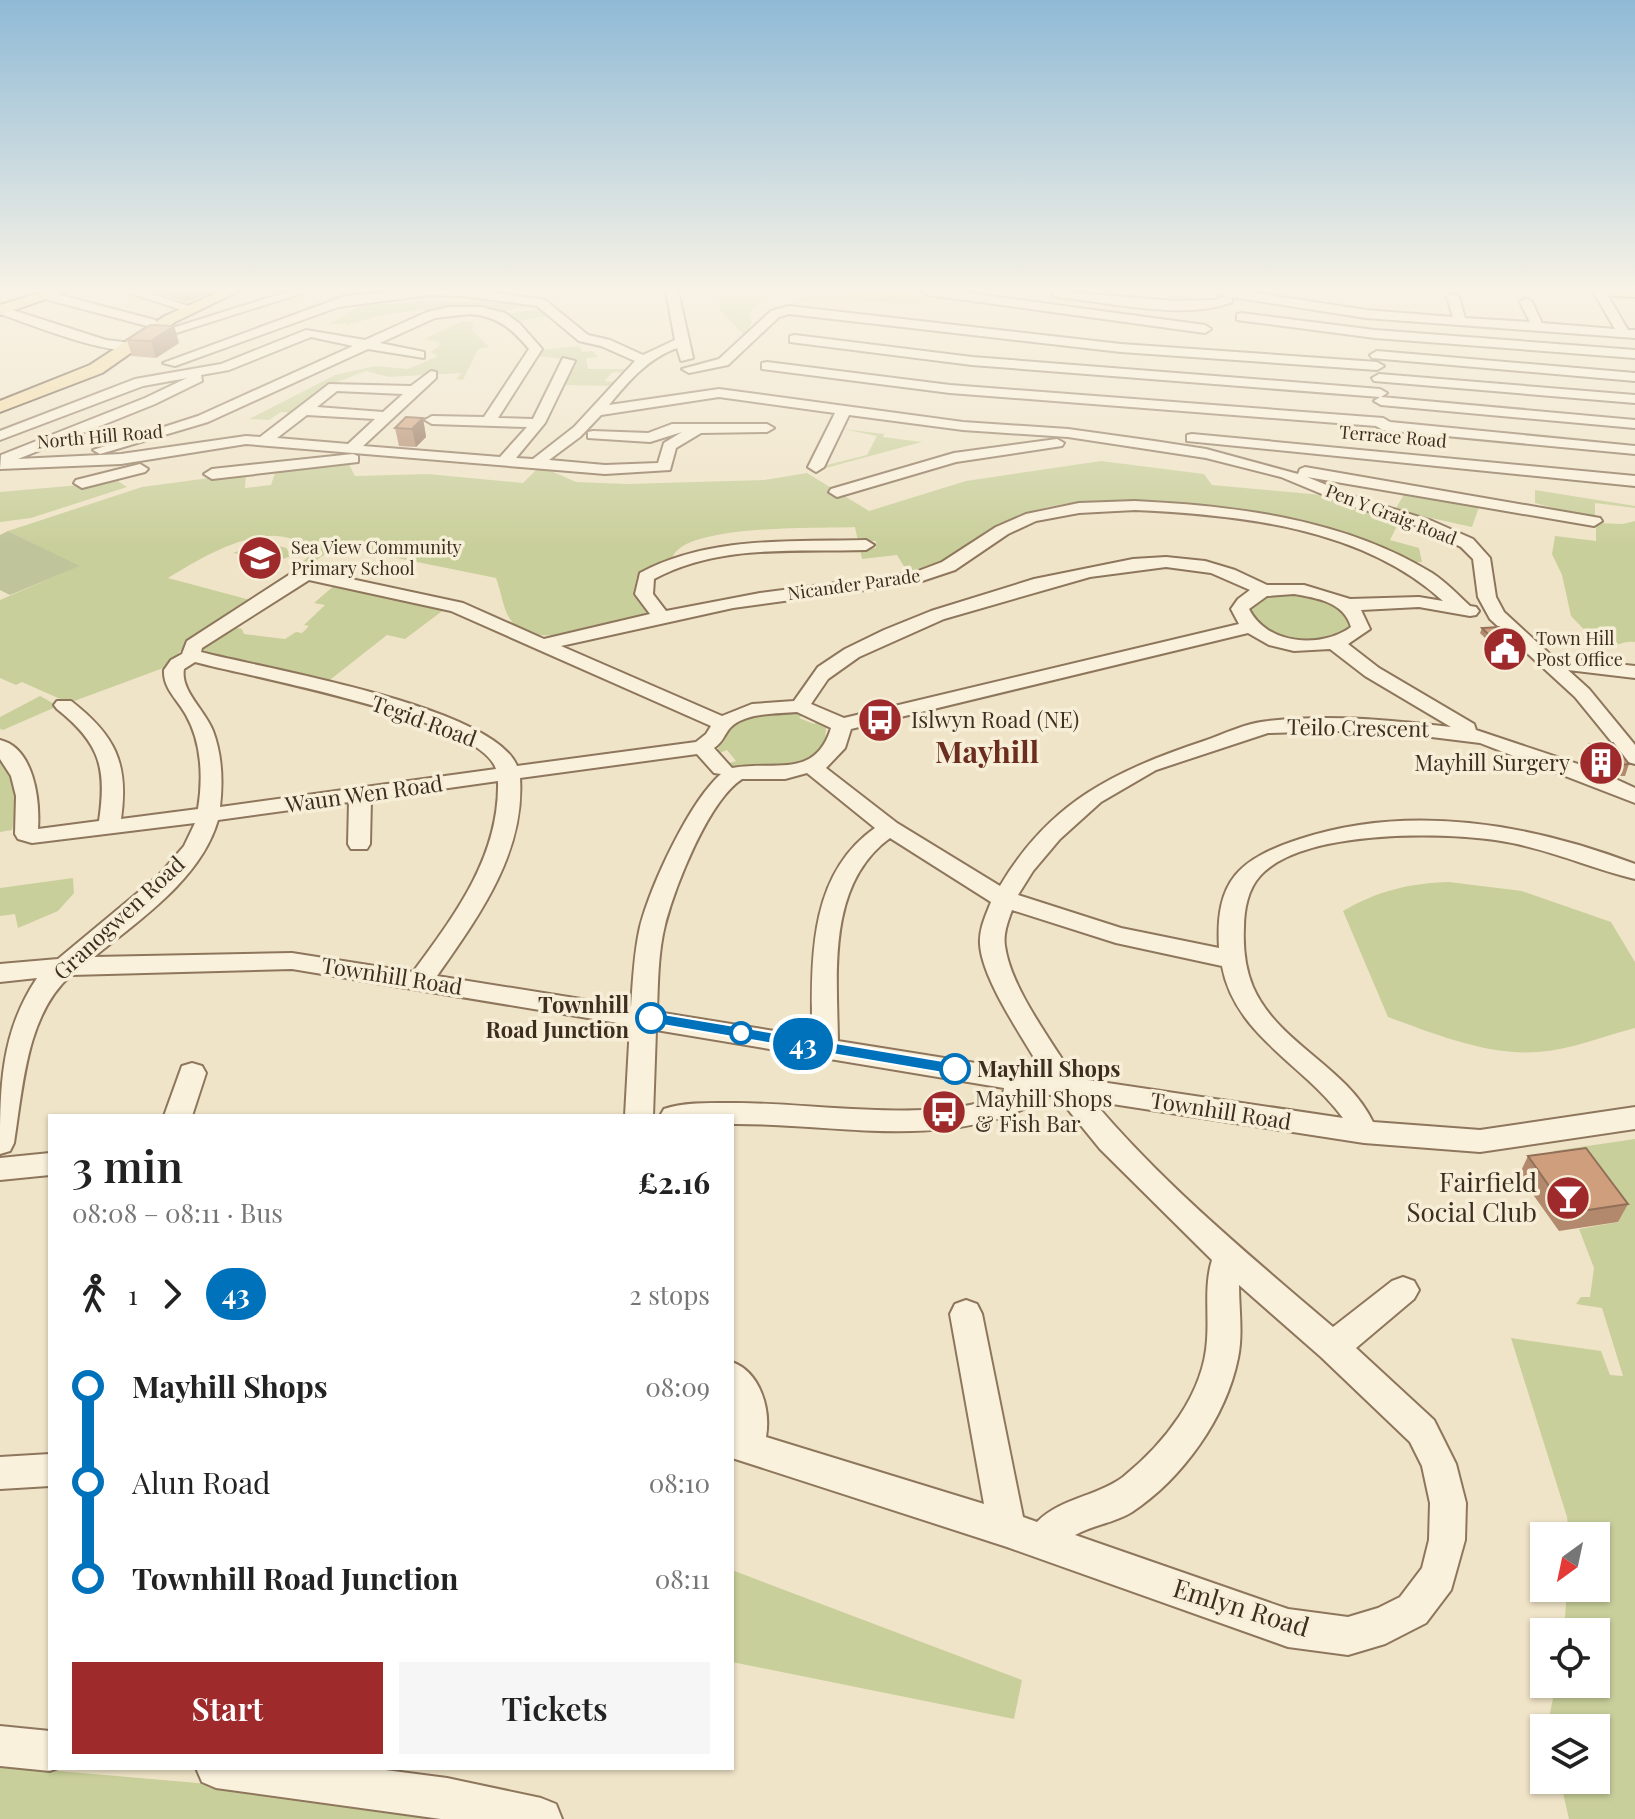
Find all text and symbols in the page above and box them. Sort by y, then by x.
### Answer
street label: North Hill Road [36,418,164,453]
street label: Terrace Road [1338,419,1448,453]
street label: Pen Y Graig Road [1322,478,1461,550]
school or university icon: Sea View Community Primary School [236,534,284,582]
place label: Sea View Community Primary School [291,535,462,580]
street label: Nicander Parade [786,563,922,605]
public building icon: Town Hill Post Office [1481,625,1529,673]
place label: Town Hill Post Office [1536,626,1623,671]
street label: Tegid Road [367,687,481,753]
bus stop icon: Islwyn Road (NE) [856,696,904,744]
place label: Islwyn Road (NE) [911,704,1079,734]
street label: Teilo Crescent [1287,711,1431,743]
district label: Mayhill [935,731,1039,771]
building icon: Mayhill Surgery [1577,739,1625,787]
place label: Mayhill Surgery [1414,747,1570,777]
street label: Waun Wen Road [282,767,445,819]
street label: Granogwen Road [46,848,191,986]
street label: Townhill Road [320,949,465,1001]
place label: Townhill Road Junction [486,989,629,1044]
marker: Townhill Road Junction [636,1003,666,1033]
line badge: 43 [767,1018,839,1070]
unlabelled marker [730,1022,752,1044]
text: 43 [789,1025,817,1062]
place label: Mayhill Shops [977,1053,1120,1083]
marker: Mayhill Shops [940,1054,970,1084]
place label: Mayhill Shops & Fish Bar [975,1083,1112,1138]
street label: Townhill Road [1149,1084,1294,1136]
bus stop icon: Mayhill Shops & Fish Bar [920,1088,968,1136]
text: 3 min [72,1135,183,1194]
text: £2.16 [638,1162,710,1202]
place label: Fairfield Social Club [1407,1164,1537,1229]
bar icon: Fairfield Social Club [1544,1174,1592,1222]
text: 08:08 – 08:11 · Bus [72,1195,283,1230]
icon: walk [72,1272,116,1316]
icon: forward [150,1272,194,1316]
text: 43 [222,1275,250,1312]
text: 1 [128,1277,138,1312]
text: 2 stops [629,1277,710,1312]
text: Mayhill Shops [132,1366,328,1406]
text: 08:09 [645,1369,710,1404]
text: Alun Road [132,1462,271,1502]
text: 08:10 [649,1465,710,1500]
north arrow [1530,1522,1610,1602]
map controls [1530,1522,1610,1794]
text: Townhill Road Junction [132,1558,458,1598]
text: 08:11 [655,1561,710,1596]
street label: Emlyn Road [1169,1569,1314,1644]
button: locate [1530,1618,1610,1698]
button: Start [72,1662,383,1754]
button: Tickets [399,1662,710,1754]
button: layers [1530,1714,1610,1794]

